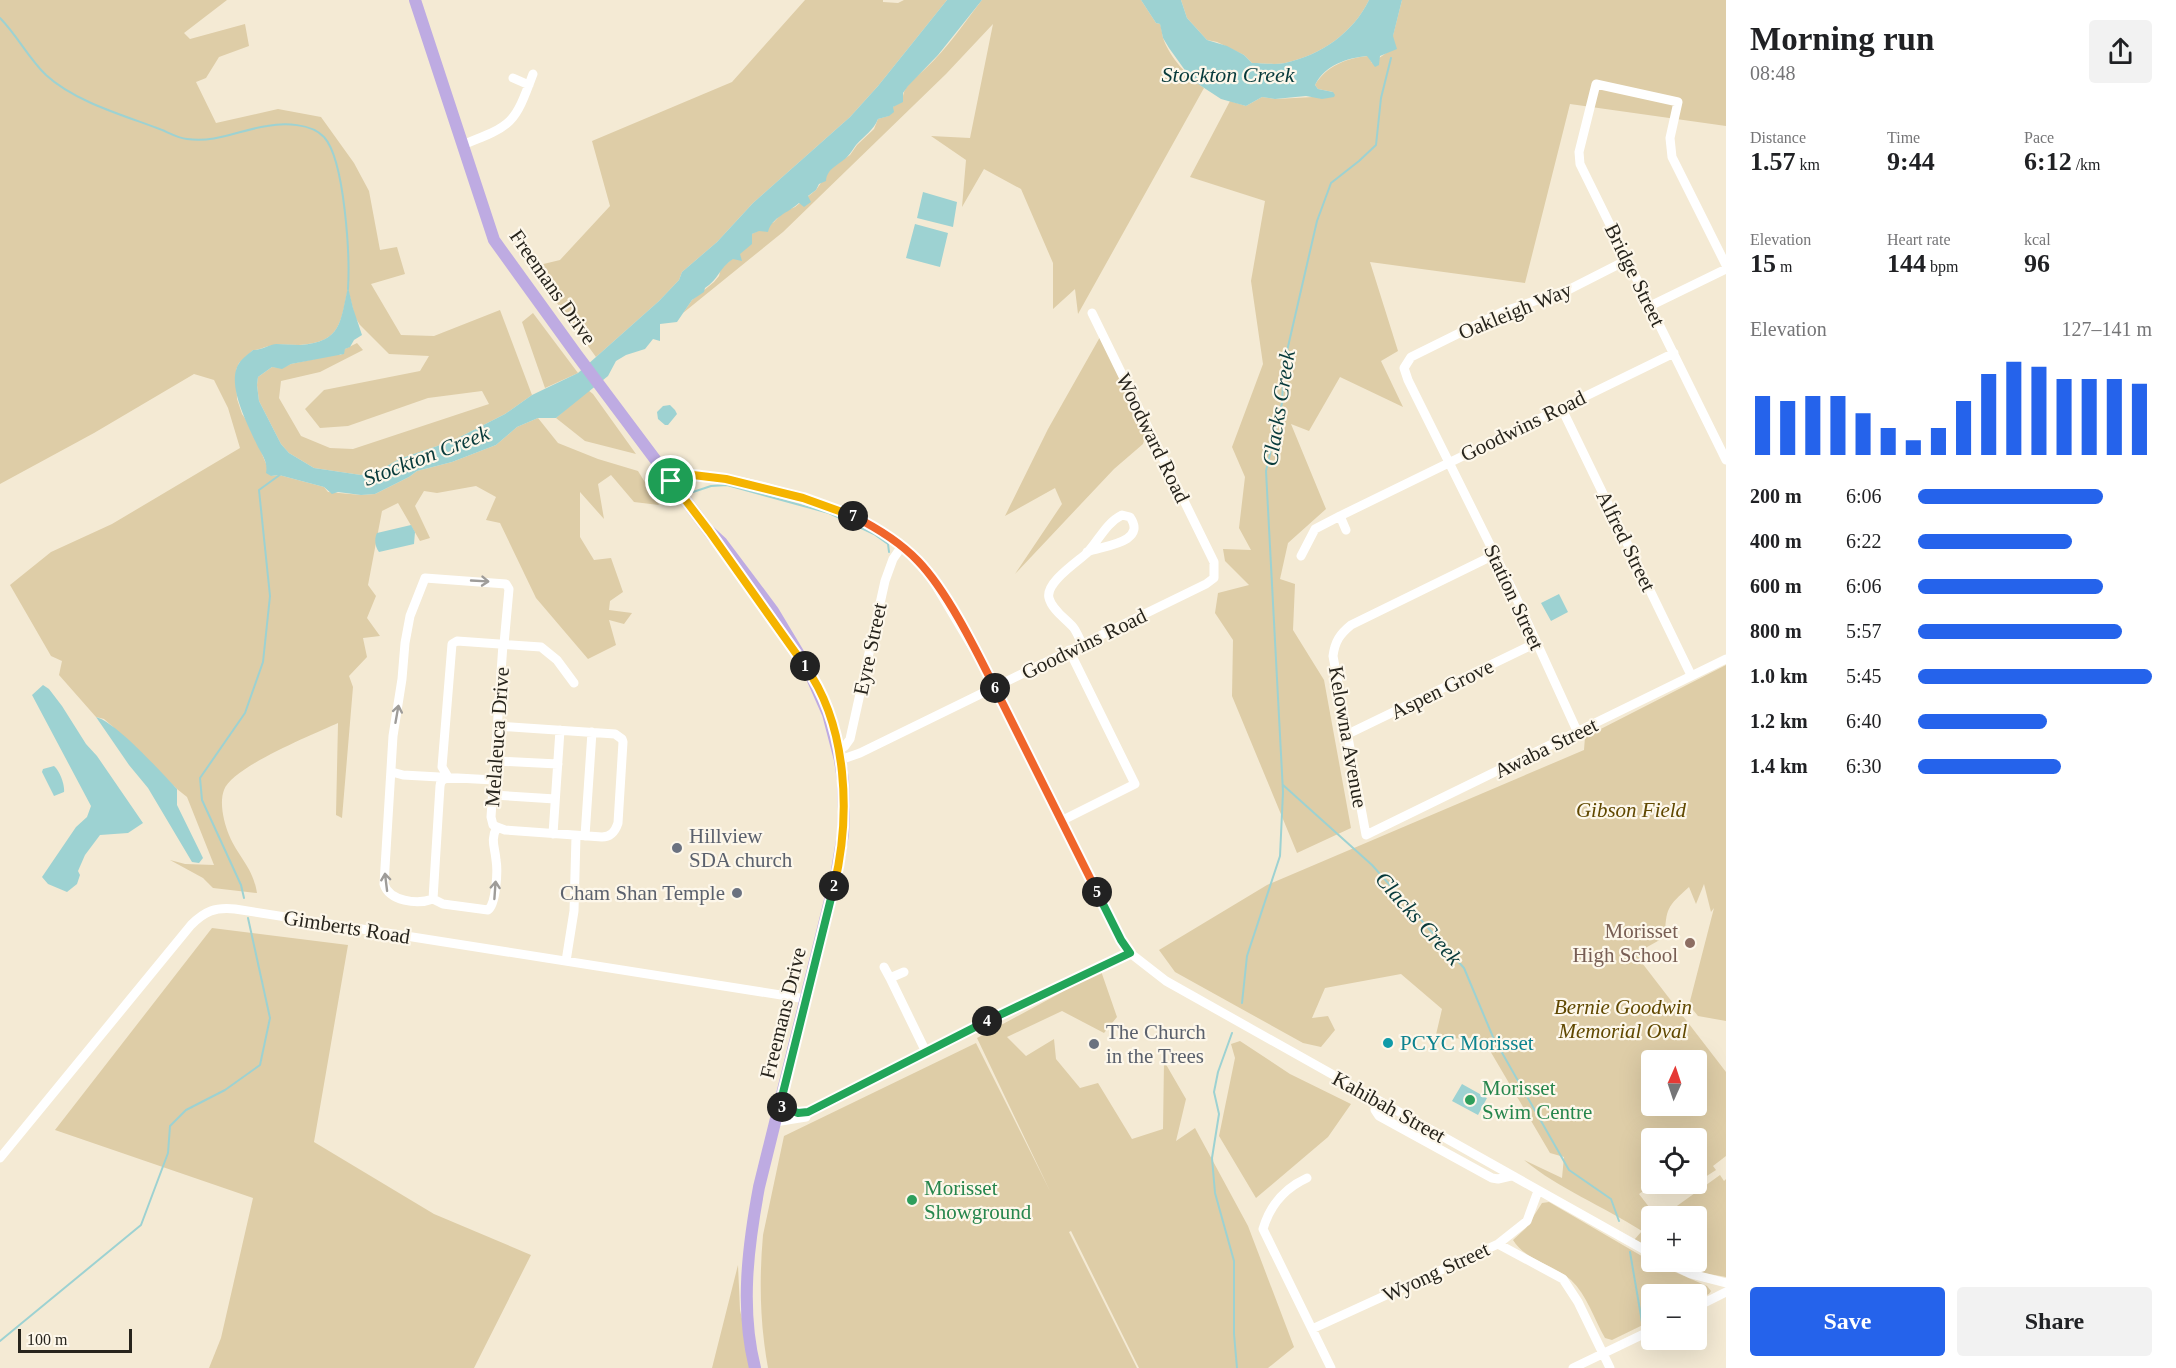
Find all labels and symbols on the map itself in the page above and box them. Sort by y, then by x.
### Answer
water label: Stockton Creek [1162,62,1296,87]
street label: Bridge Street [1600,220,1670,330]
street label: Freemans Drive [505,225,601,349]
street label: Oakleigh Way [1455,277,1575,345]
water label: Clacks Creek [1257,347,1300,468]
street label: Woodward Road [1111,369,1195,507]
street label: Goodwins Road [1457,385,1590,467]
water label: Stockton Creek [360,420,494,491]
pin [645,455,696,506]
street label: Alfred Street [1591,487,1661,595]
pin: 7 [838,501,868,531]
street label: Station Street [1479,540,1549,654]
one-way arrow [470,576,489,587]
street label: Eyre Street [849,600,892,697]
street label: Goodwins Road [1018,603,1151,685]
pin: 1 [790,651,820,681]
street label: Aspen Grove [1387,654,1497,724]
street label: Kelowna Avenue [1324,664,1372,810]
street label: Melaleuca Drive [480,666,514,808]
pin: 6 [980,673,1010,703]
one-way arrow [392,704,403,724]
street label: Awaba Street [1491,713,1602,783]
park label: Gibson Field [1576,798,1687,822]
place label: Hillview SDA church [689,824,793,872]
marker: Hillview SDA church [670,841,684,855]
water label: Clacks Creek [1370,866,1468,971]
pin: 2 [819,871,849,901]
one-way arrow [380,873,391,892]
pin: 5 [1082,877,1112,907]
one-way arrow [489,881,500,901]
place label: Cham Shan Temple [560,881,725,905]
marker: Cham Shan Temple [730,886,744,900]
street label: Gimberts Road [282,905,412,949]
place label: Morisset High School [1572,919,1678,967]
marker: Morisset High School [1683,936,1697,950]
street label: Freemans Drive [755,945,811,1081]
park label: Bernie Goodwin Memorial Oval [1554,995,1692,1043]
pin: 4 [972,1006,1002,1036]
place label: The Church in the Trees [1106,1020,1206,1068]
place label: PCYC Morisset [1400,1031,1534,1055]
marker: PCYC Morisset [1381,1036,1395,1050]
marker: The Church in the Trees [1087,1037,1101,1051]
north arrow [1641,1050,1707,1116]
street label: Kahibah Street [1328,1066,1450,1148]
place label: Morisset Swim Centre [1482,1076,1592,1124]
pin: 3 [767,1092,797,1122]
marker: Morisset Swim Centre [1463,1093,1477,1107]
place label: Morisset Showground [924,1176,1032,1224]
marker: Morisset Showground [905,1193,919,1207]
street label: Wyong Street [1379,1237,1493,1307]
scale bar [18,1326,132,1354]

